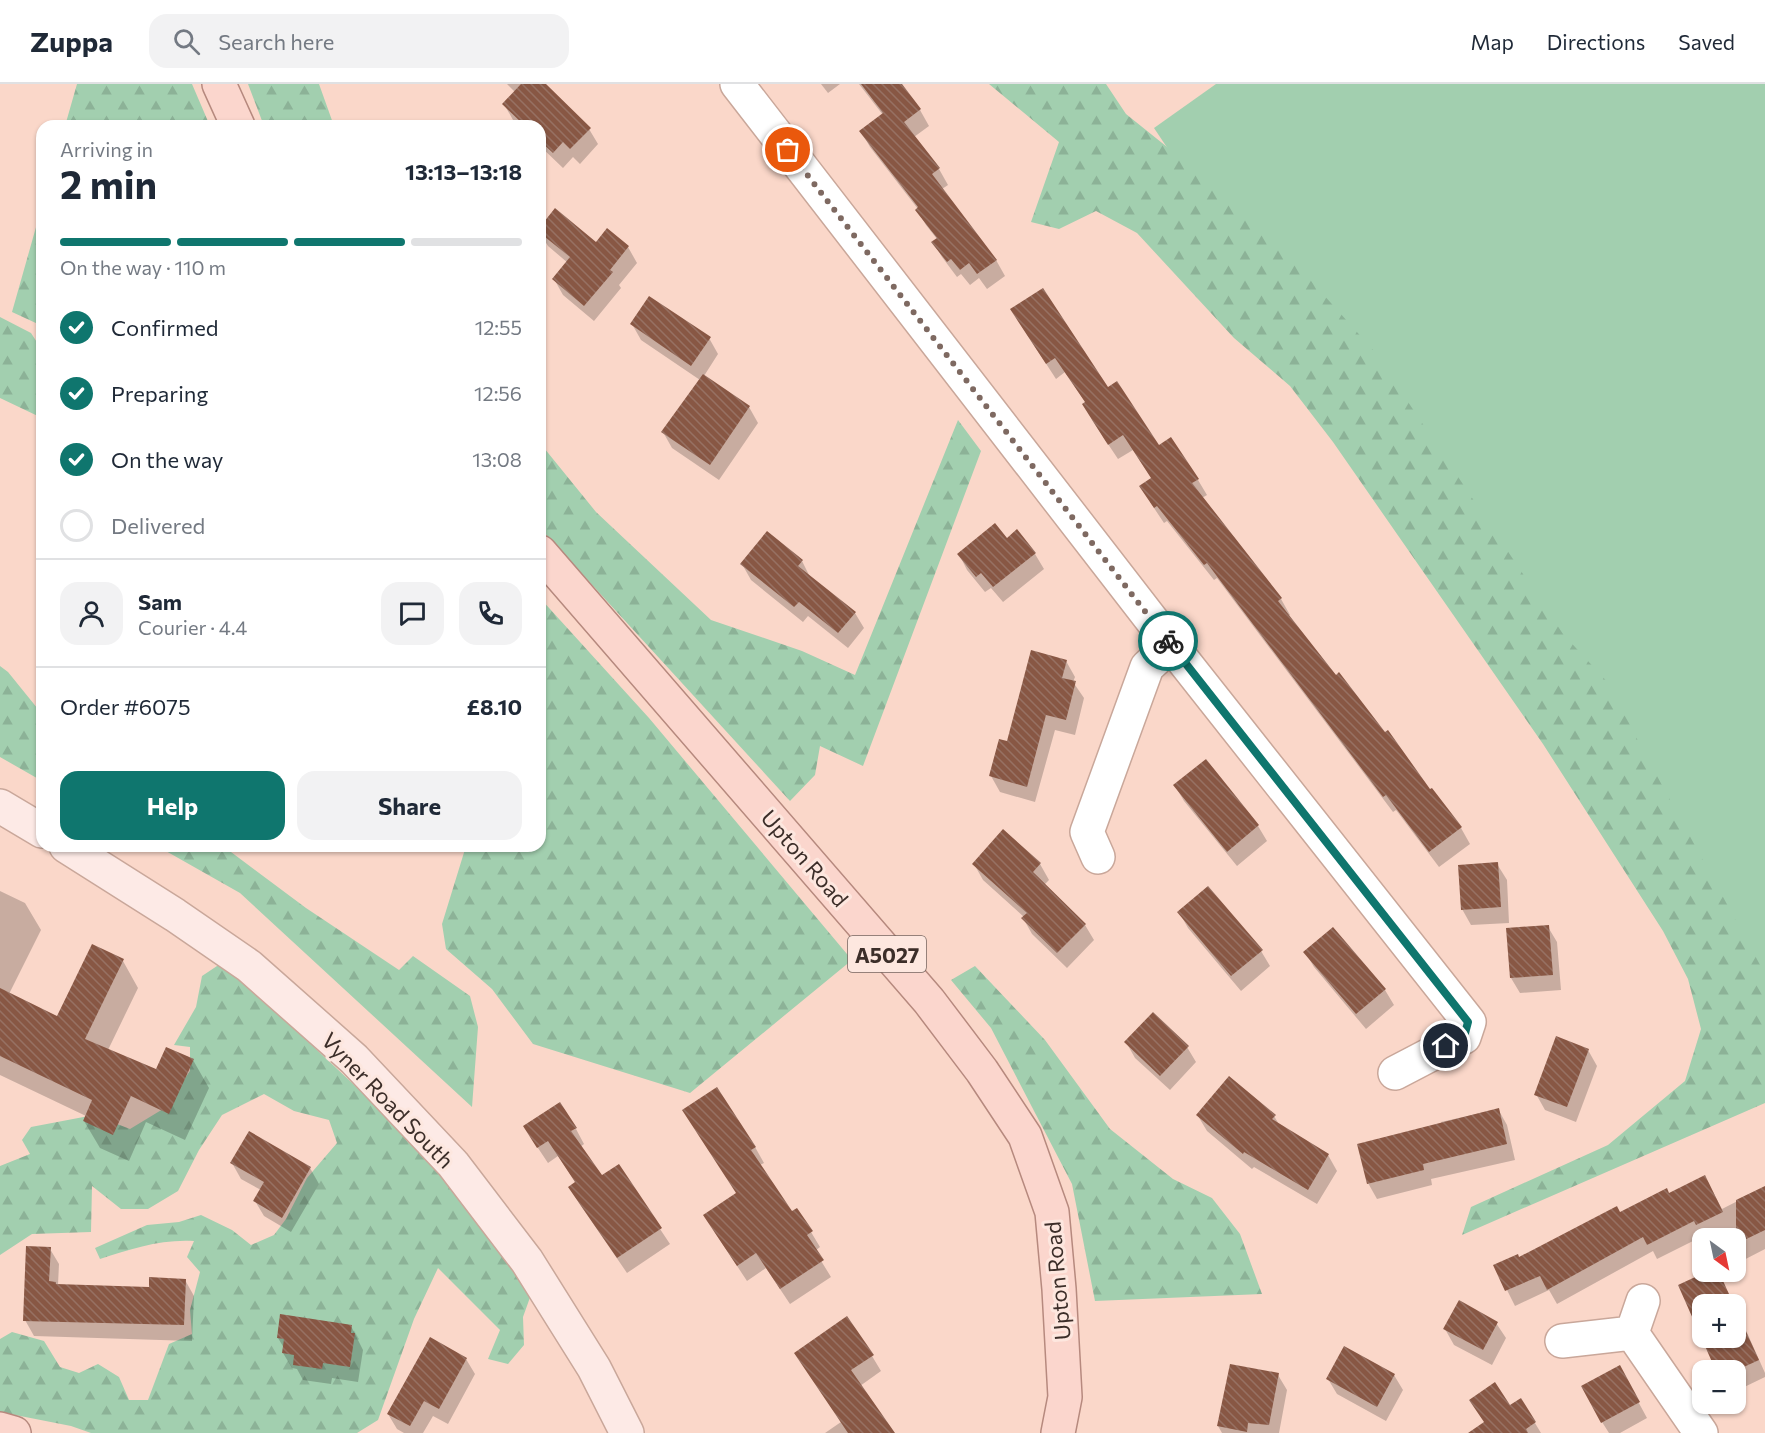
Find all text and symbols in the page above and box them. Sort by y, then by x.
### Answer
search box [149,14,569,68]
text: Zuppa [30,24,113,58]
icon: search [170,25,203,58]
text: Search here [218,28,334,55]
text: Map [1471,29,1514,54]
text: Directions [1547,29,1645,54]
text: Saved [1678,29,1735,54]
pin [762,124,813,175]
icon: bag [771,133,804,166]
text: Arriving in [60,137,153,161]
text: 13:13–13:18 [405,158,522,185]
text: 2 min [60,159,157,207]
text: On the way · 110 m [60,255,226,279]
icon: check [60,311,93,344]
text: Confirmed [111,314,218,341]
text: 12:55 [475,315,522,339]
icon: check [60,377,93,410]
text: Preparing [111,380,208,407]
text: 12:56 [474,381,522,405]
icon: check [60,443,93,476]
text: On the way [111,446,223,473]
text: 13:08 [472,447,522,471]
text: Delivered [111,512,205,539]
button: person [60,582,123,645]
button: chat [381,582,444,645]
button: phone [459,582,522,645]
text: Sam [138,588,182,615]
courier [1138,611,1198,671]
text: Courier · 4.4 [138,615,247,639]
icon: bike [1152,625,1185,658]
text: Order #6075 [60,693,191,720]
text: £8.10 [467,693,522,720]
button: Help [60,771,285,840]
button: Share [297,771,522,840]
street label: Upton Road [756,804,854,912]
road number: A5027 [848,936,926,972]
pin [1420,1020,1471,1071]
street label: Vyner Road South [316,1026,460,1174]
icon: home [1429,1029,1462,1062]
street label: Upton Road [1038,1220,1076,1342]
north arrow [1692,1228,1746,1282]
map controls [1692,1228,1746,1414]
button: + [1692,1294,1746,1348]
button: − [1692,1360,1746,1414]

